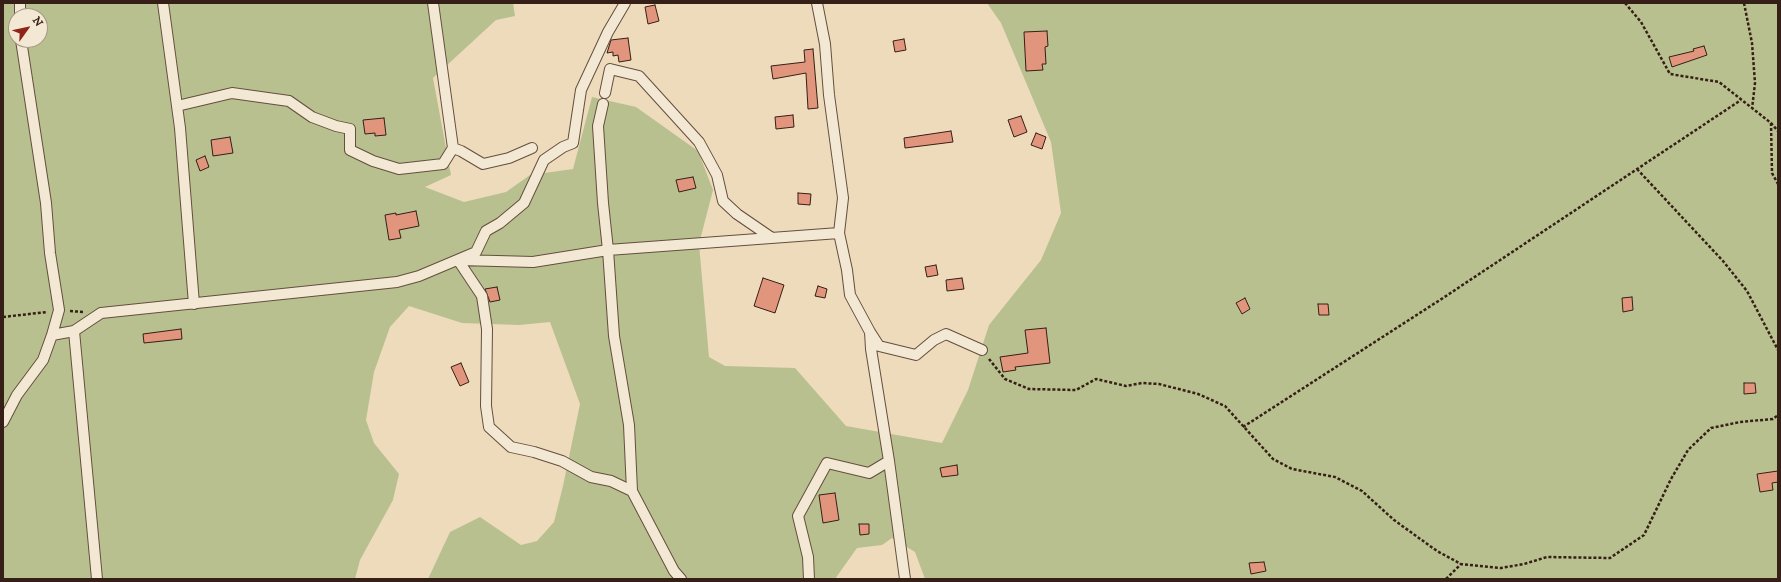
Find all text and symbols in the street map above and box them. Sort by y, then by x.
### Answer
north arrow [8,8,48,48]
text: N [29,14,46,30]

